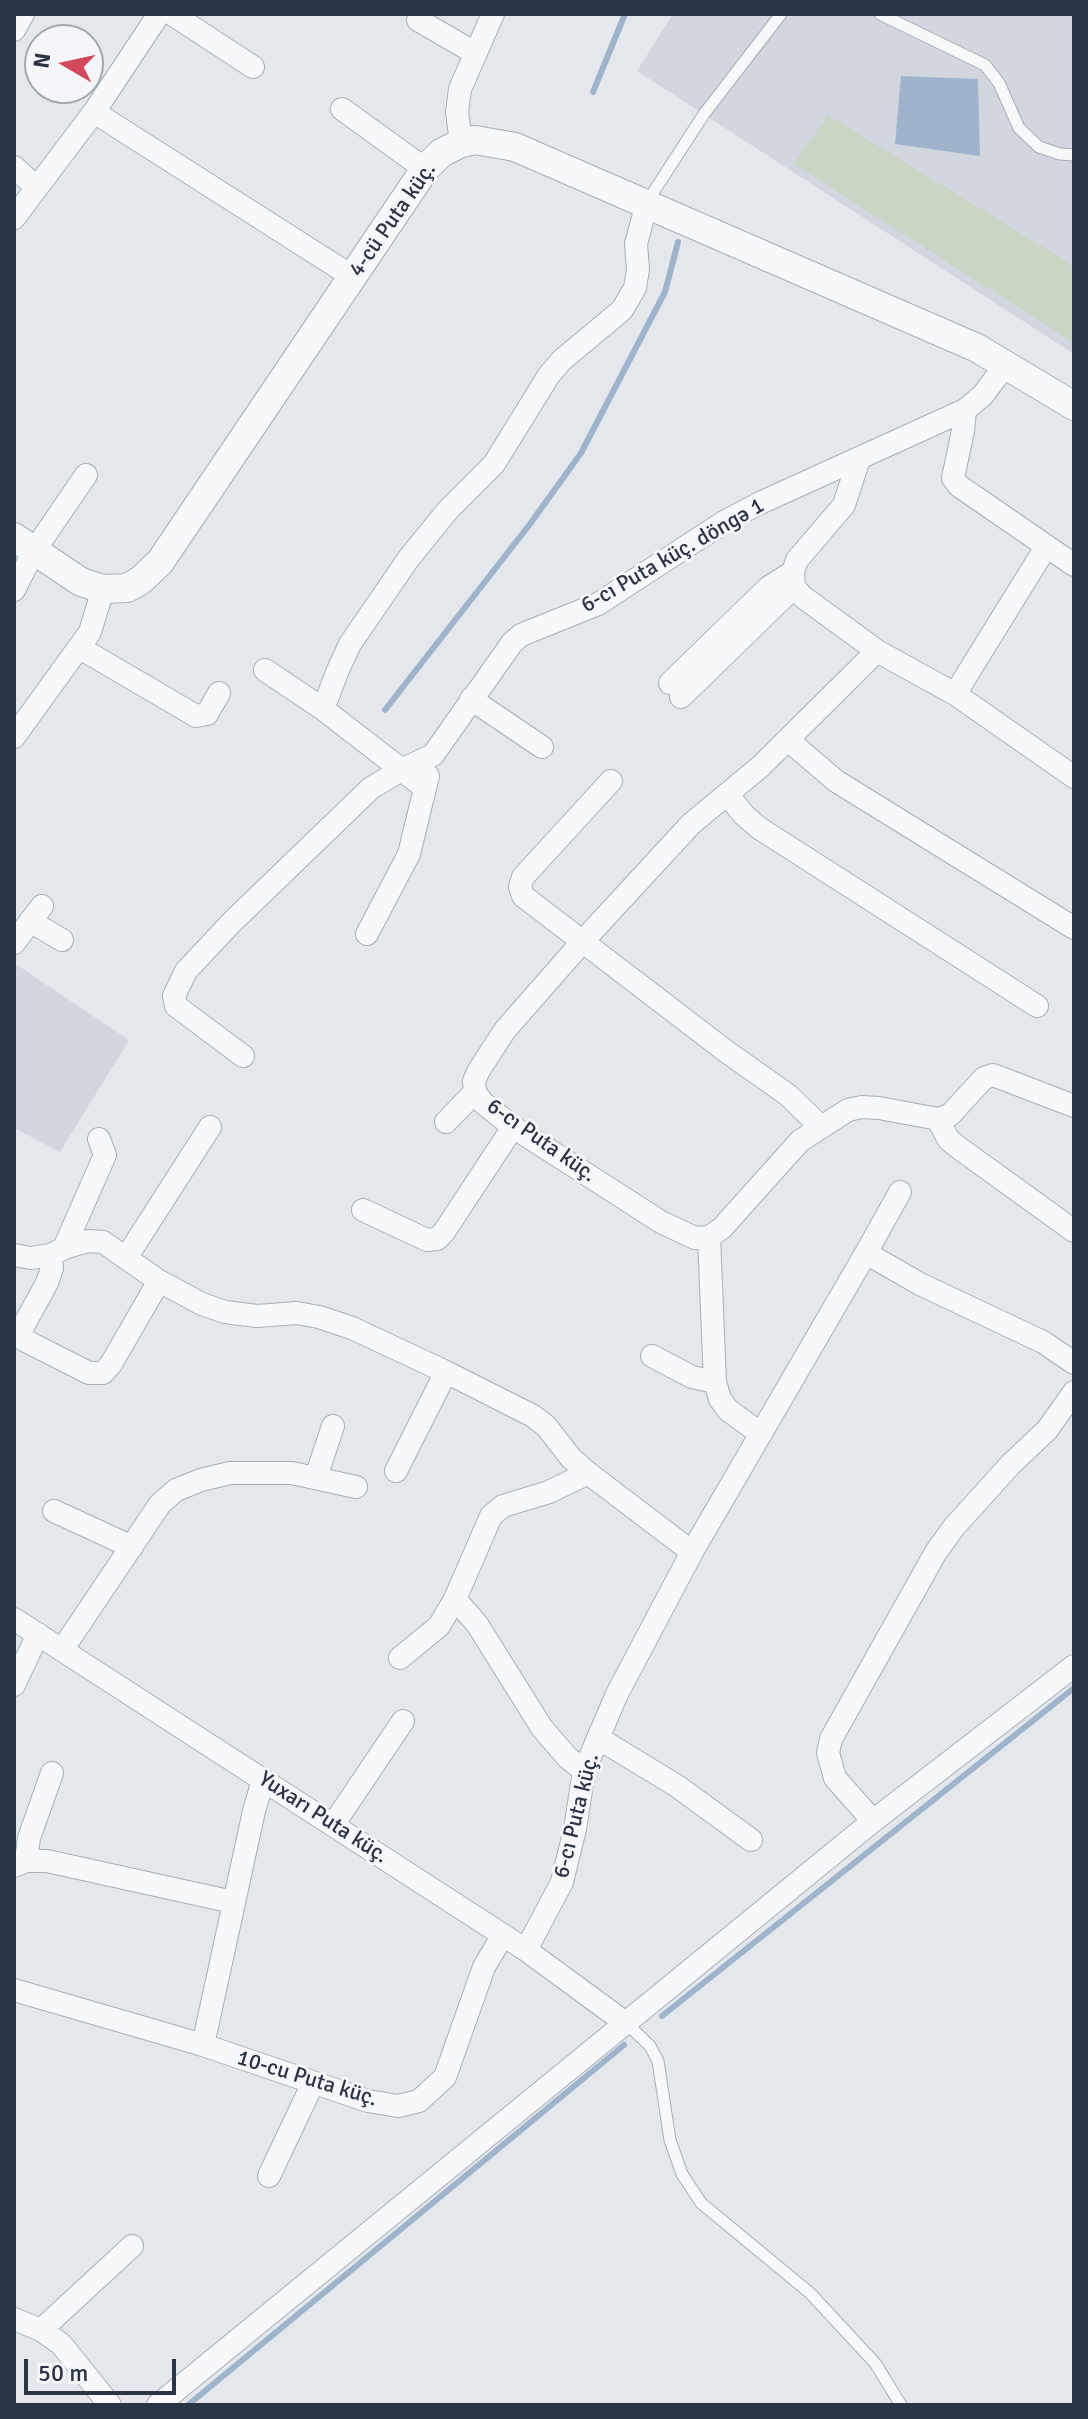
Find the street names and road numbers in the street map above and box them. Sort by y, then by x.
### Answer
street label: 4-cü Puta küç. [344,158,442,282]
street label: 6-cı Puta küç. döngə 1 [577,493,769,619]
street label: 6-cı Puta küç. [481,1094,601,1188]
street label: 6-cı Puta küç. [549,1751,605,1881]
street label: Yuxarı Puta küç. [253,1766,393,1870]
street label: 10-cu Puta küç. [234,2045,380,2113]

